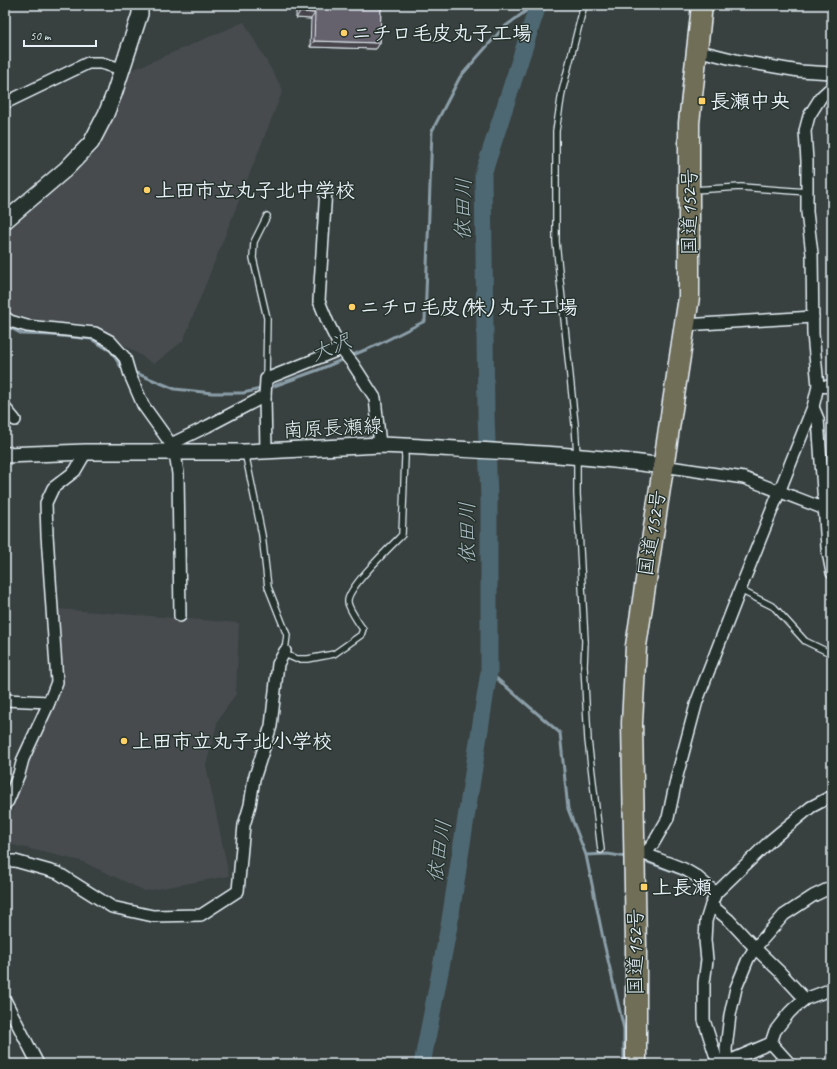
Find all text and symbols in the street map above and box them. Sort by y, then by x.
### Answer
place label: ニチロ毛皮丸子工場 [352,21,532,46]
scale bar [24,22,96,48]
text: 50 m [30,28,52,44]
marker: ニチロ毛皮丸子工場 [339,28,349,38]
place label: 長瀬中央 [710,89,790,114]
marker: 長瀬中央 [697,96,707,106]
street label: 国道152号 [677,169,702,256]
water label: 依田川 [449,177,477,241]
place label: 上田市立丸子北中学校 [155,178,355,203]
marker: 上田市立丸子北中学校 [142,185,152,195]
place label: ニチロ毛皮(株) 丸子工場 [360,295,578,320]
marker: ニチロ毛皮(株) 丸子工場 [347,302,357,312]
water label: 大沢 [307,327,356,367]
street label: 南原長瀬線 [282,413,384,443]
street label: 国道152号 [633,488,671,578]
water label: 依田川 [454,502,480,565]
place label: 上田市立丸子北小学校 [132,729,332,754]
marker: 上田市立丸子北小学校 [119,736,129,746]
water label: 依田川 [421,818,457,884]
place label: 上長瀬 [652,875,712,900]
marker: 上長瀬 [639,882,649,892]
street label: 国道152号 [623,909,648,996]

